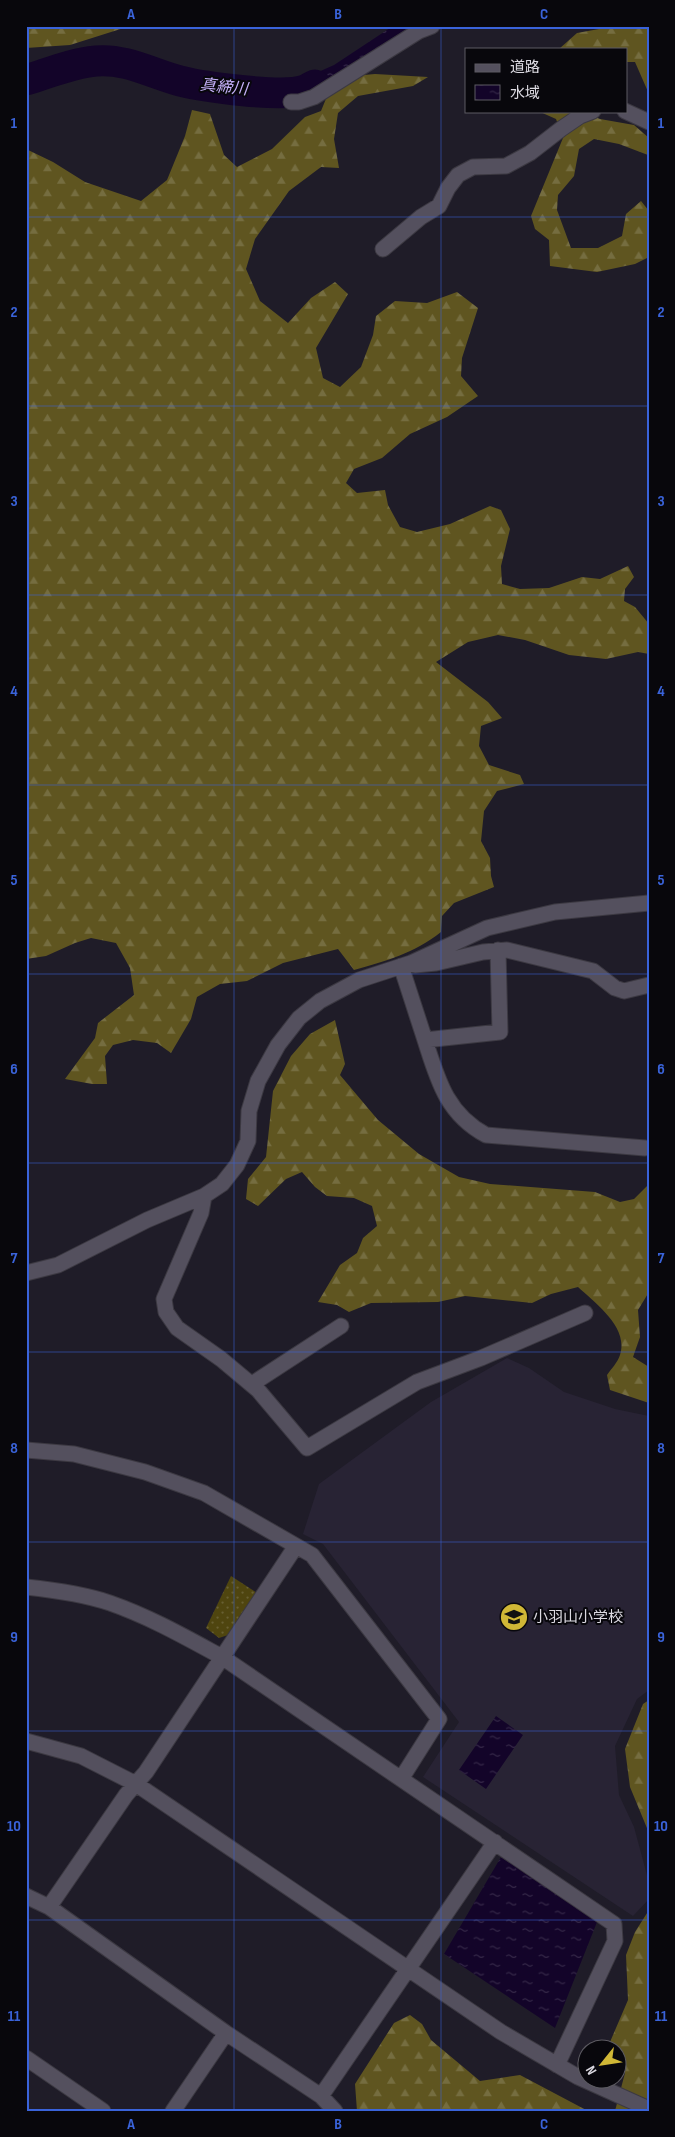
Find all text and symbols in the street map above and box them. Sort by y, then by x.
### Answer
text: A [126,5,135,24]
text: B [334,5,342,24]
text: C [540,5,548,24]
legend [465,48,628,112]
text: 道路 [510,58,540,77]
water label: 真締川 [199,76,251,100]
text: 水域 [510,84,540,103]
text: 1 [11,114,18,133]
text: 1 [658,114,665,133]
text: 2 [10,303,18,322]
text: 2 [657,303,665,322]
text: 3 [10,492,18,511]
text: 3 [657,492,665,511]
text: 4 [10,682,18,701]
text: 4 [657,682,665,701]
text: 5 [10,871,18,890]
text: 5 [657,871,665,890]
text: 6 [10,1060,18,1079]
text: 6 [657,1060,665,1079]
text: 7 [11,1249,18,1268]
text: 7 [658,1249,665,1268]
text: 8 [10,1439,18,1458]
text: 8 [657,1439,665,1458]
school or university icon: 小羽山小学校 [499,1602,529,1632]
place label: 小羽山小学校 [533,1608,623,1627]
text: 9 [10,1628,18,1647]
text: 9 [657,1628,665,1647]
text: 10 [7,1817,21,1836]
text: 10 [654,1817,668,1836]
text: 11 [8,2007,21,2026]
text: 11 [655,2007,668,2026]
north arrow [578,2040,628,2090]
text: N [582,2063,600,2078]
text: A [126,2115,135,2134]
text: B [334,2115,342,2134]
text: C [540,2115,548,2134]

